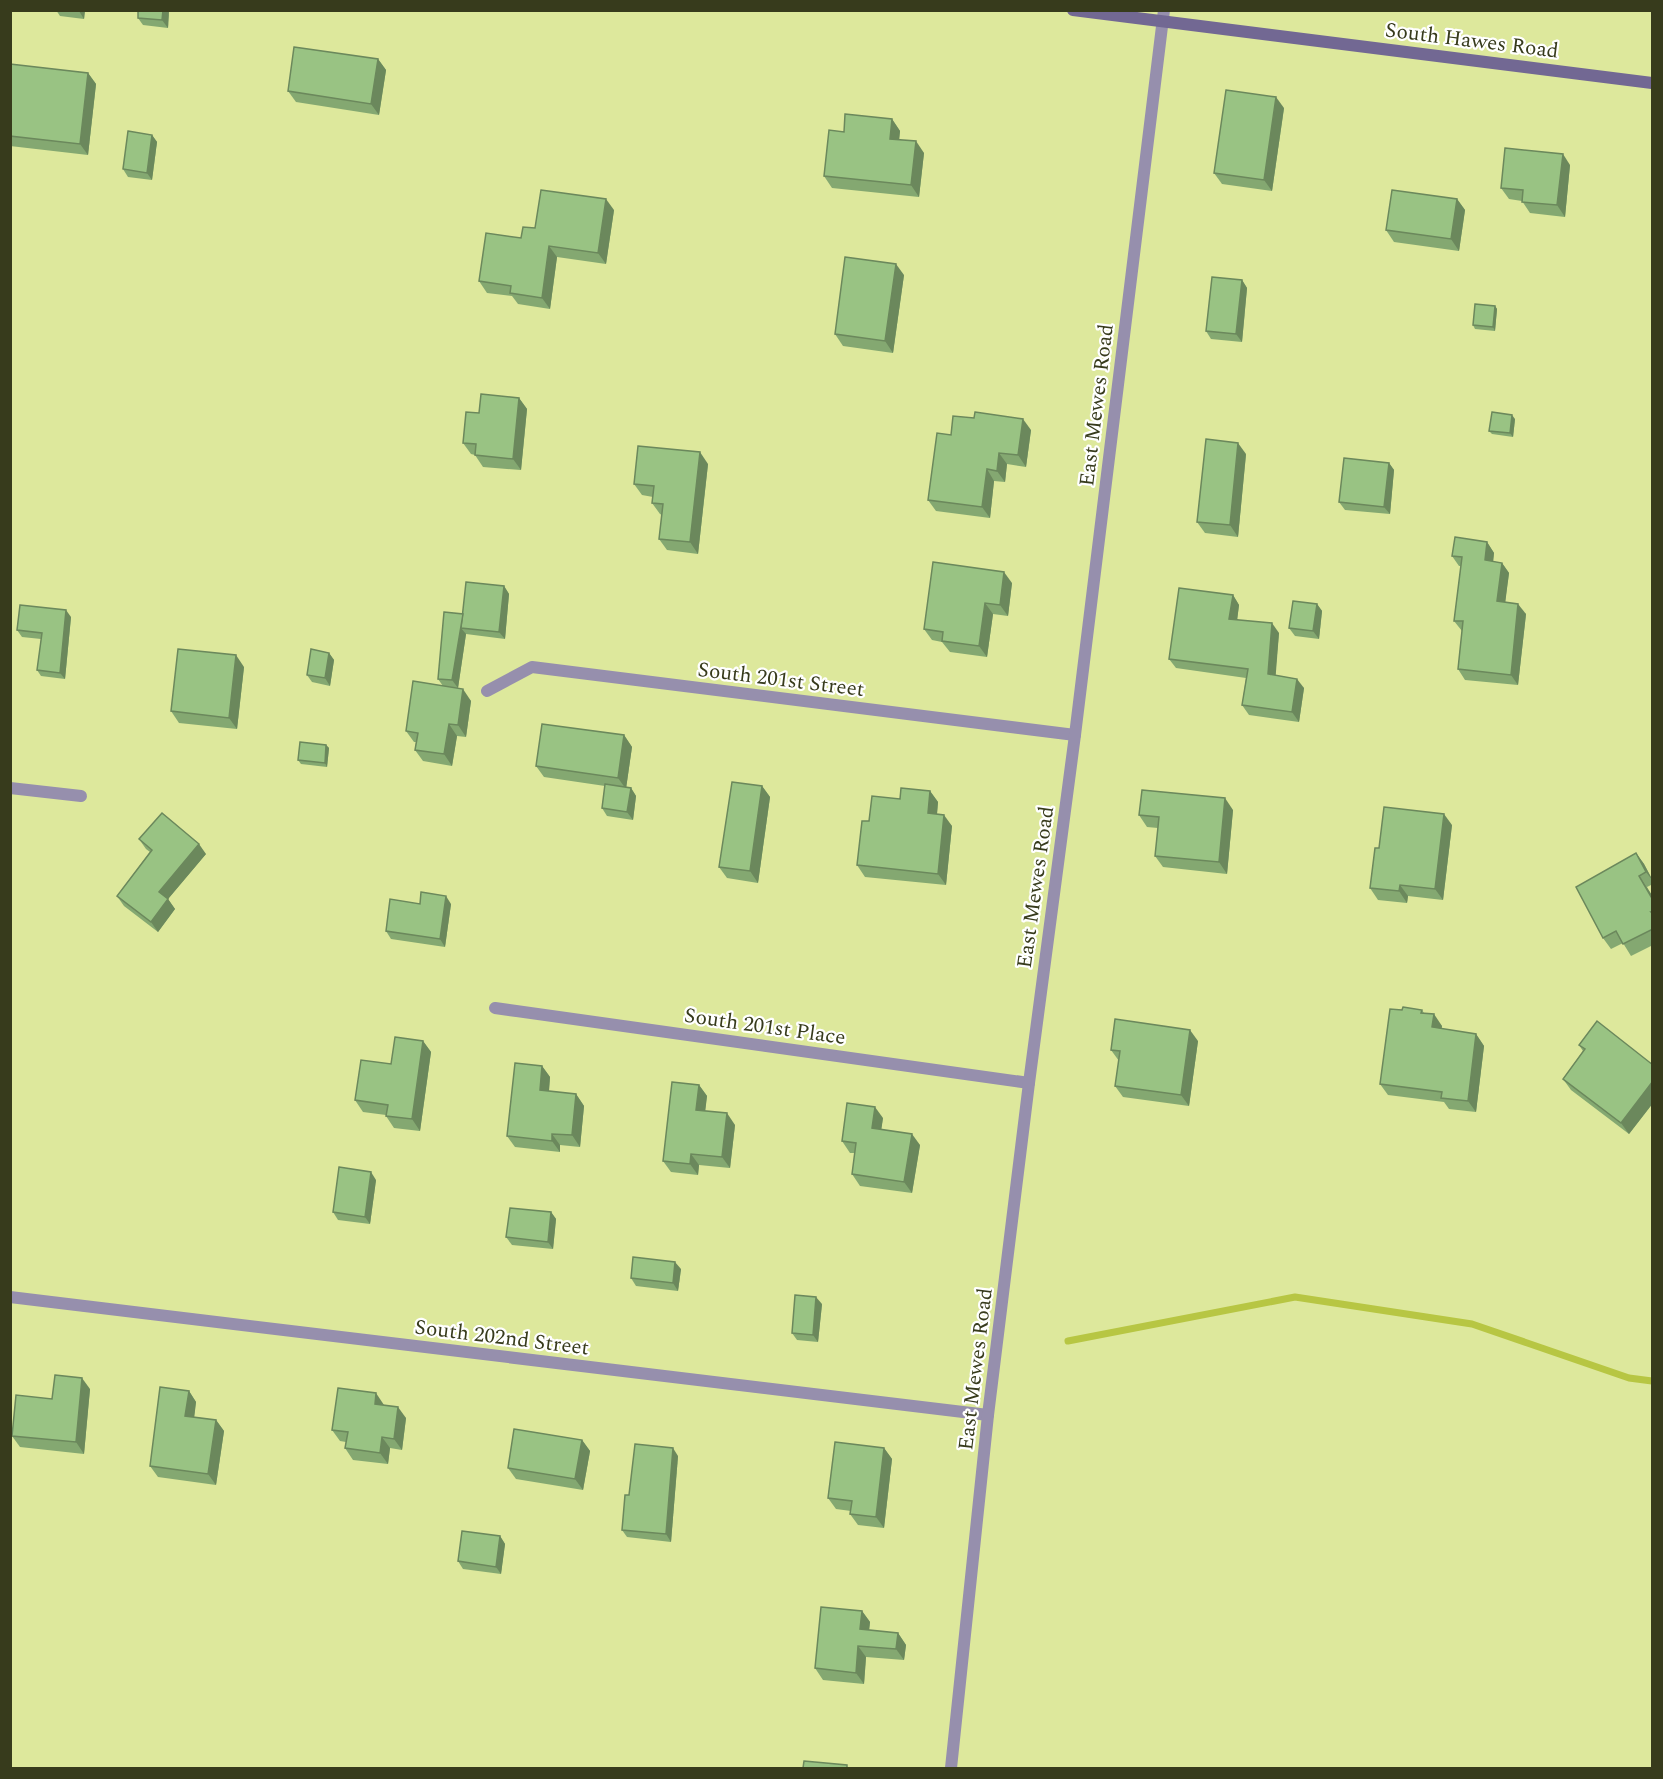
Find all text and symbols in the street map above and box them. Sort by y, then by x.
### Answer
street label: South Hawes Road [1383,14,1560,68]
street label: East Mewes Road [1071,322,1123,488]
street label: South 201st Street [696,654,866,706]
street label: East Mewes Road [1009,804,1063,970]
street label: South 201st Place [682,1000,848,1054]
street label: East Mewes Road [950,1286,1002,1452]
street label: South 202nd Street [413,1311,591,1365]

